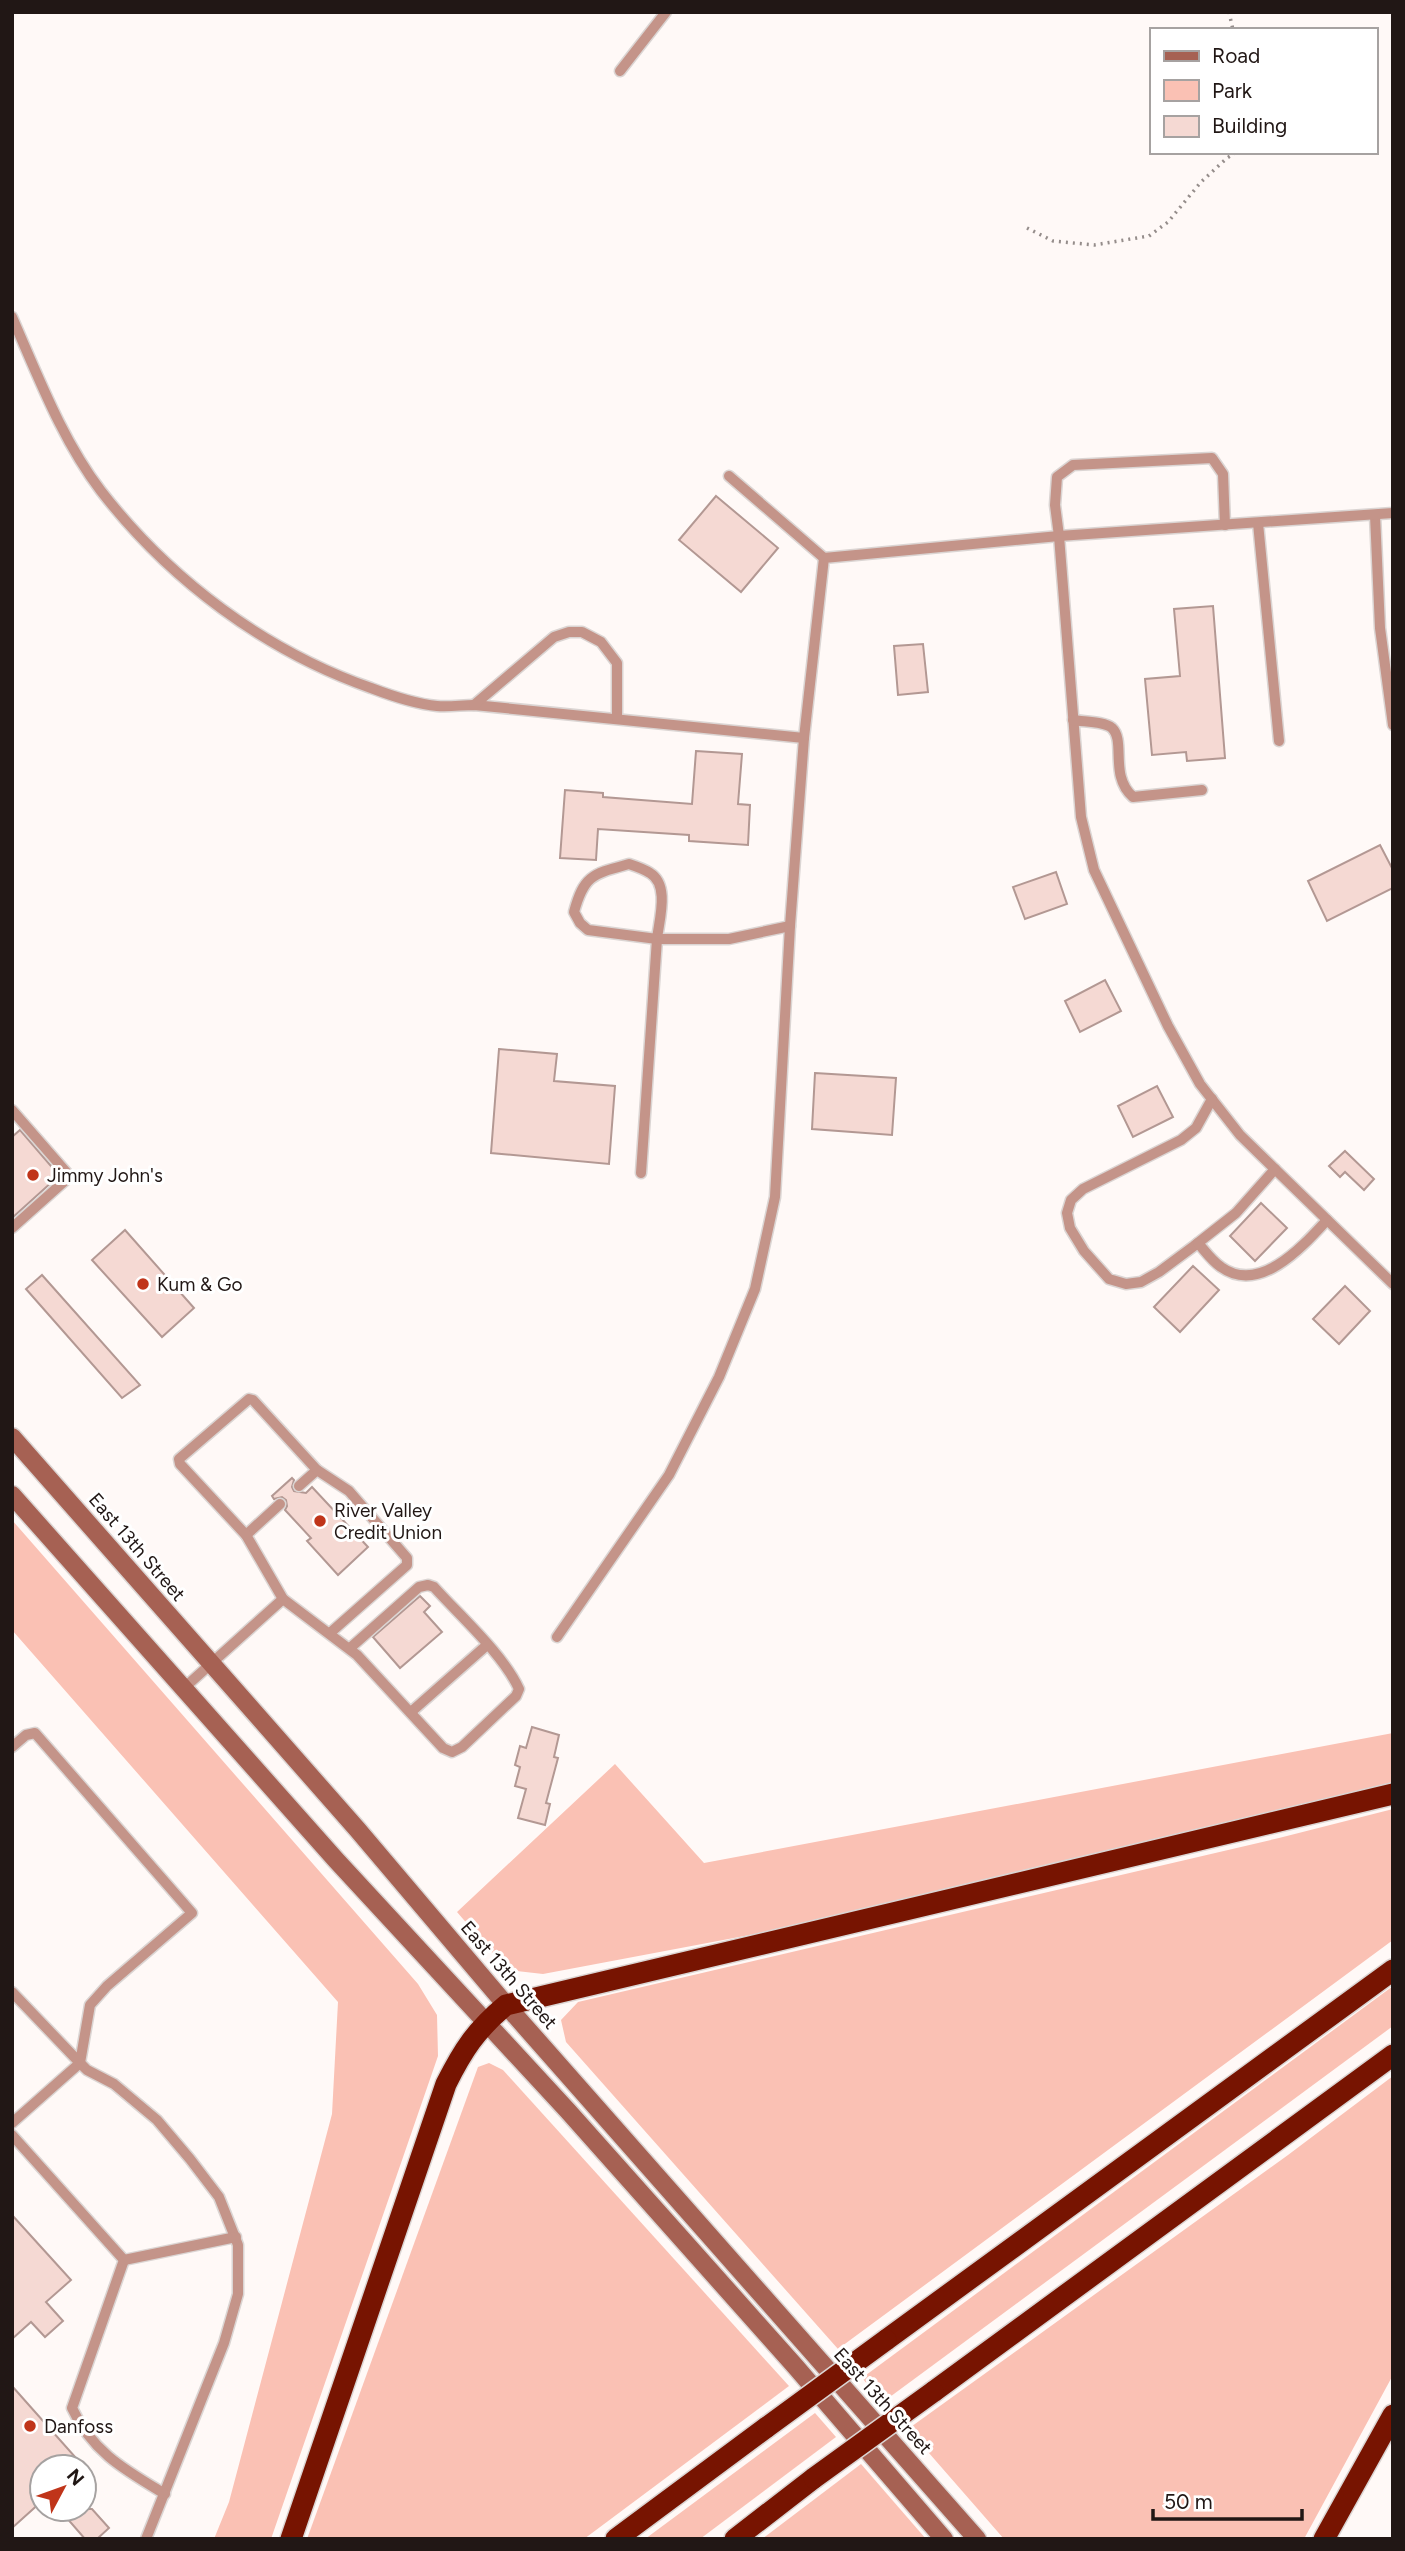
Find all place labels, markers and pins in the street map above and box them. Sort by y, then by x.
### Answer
place label: Jimmy John's [47,1164,163,1187]
marker: Jimmy John's [25,1167,41,1183]
place label: Kum & Go [157,1273,242,1296]
marker: Kum & Go [135,1276,151,1292]
place label: River Valley Credit Union [334,1499,442,1544]
marker: River Valley Credit Union [312,1513,328,1529]
place label: Danfoss [44,2415,113,2438]
marker: Danfoss [22,2418,38,2434]

